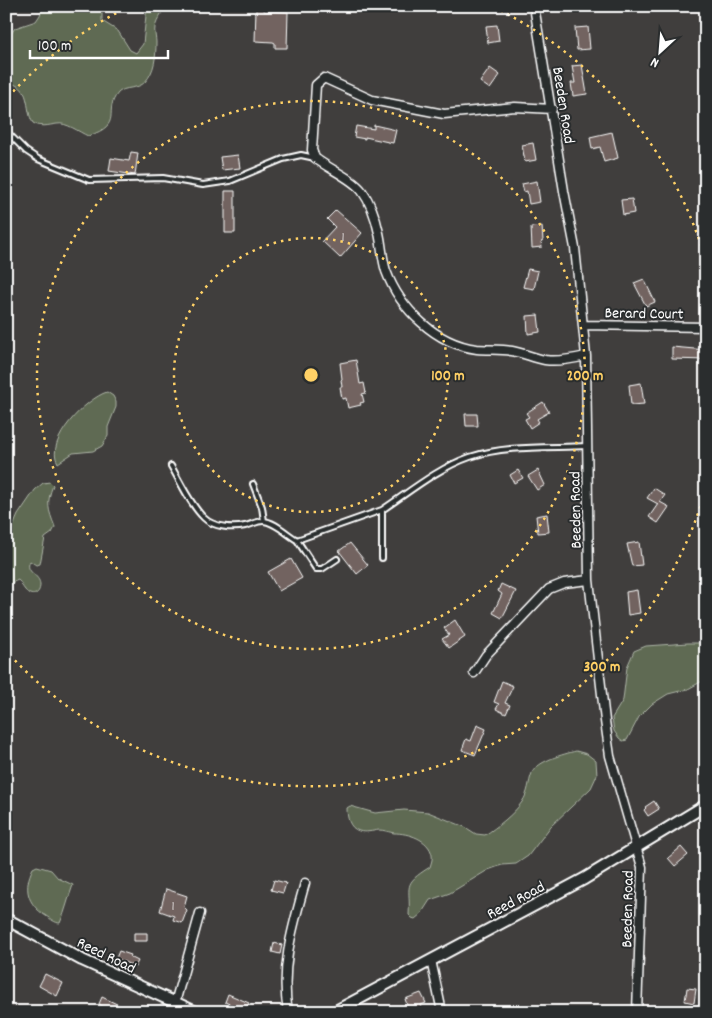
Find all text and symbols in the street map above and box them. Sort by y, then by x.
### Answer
scale bar [30,28,168,60]
north arrow [634,28,684,78]
text: 100 m [38,36,71,58]
text: N [648,51,663,72]
street label: Beeden Road [545,65,580,145]
house number: 1 [341,228,345,248]
street label: Berard Court [604,302,684,327]
centre of rings [302,366,320,384]
text: 100 m [431,366,465,388]
text: 200 m [567,366,603,388]
street label: Beeden Road [564,471,589,549]
text: 300 m [584,657,620,679]
street label: Beeden Road [616,870,641,948]
street label: Reed Road [483,876,549,926]
house number: 1 [171,897,175,917]
street label: Reed Road [73,932,139,980]

